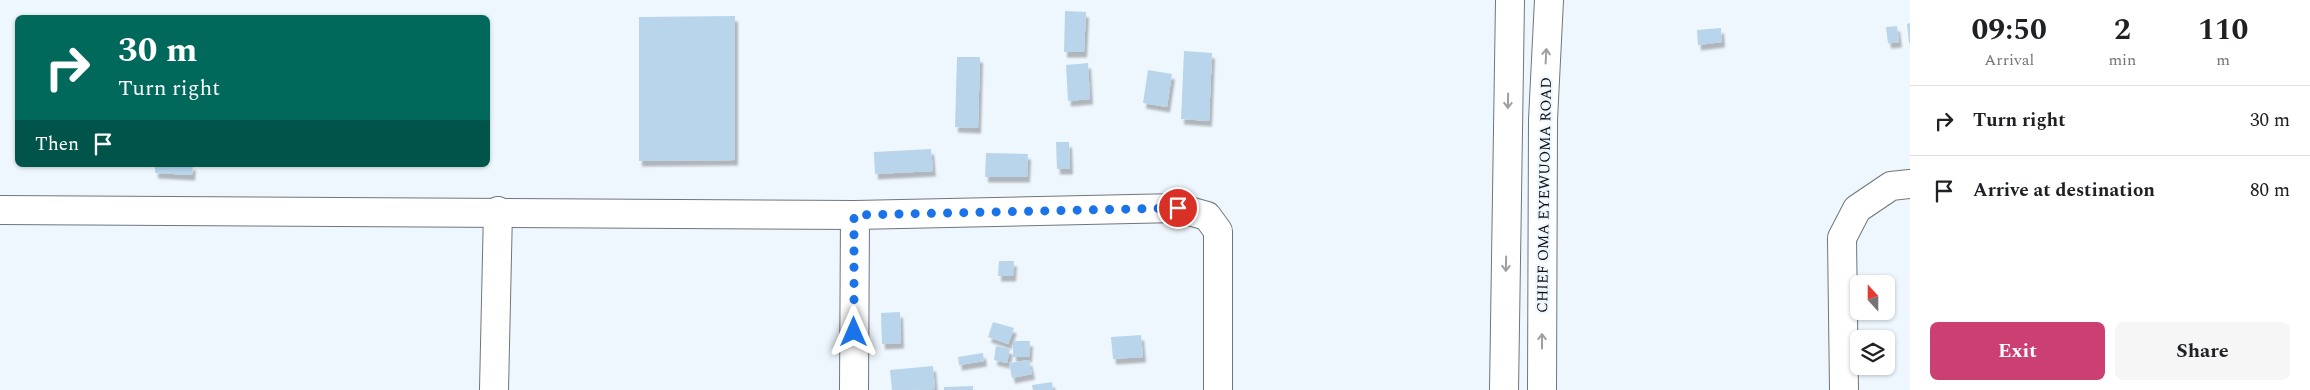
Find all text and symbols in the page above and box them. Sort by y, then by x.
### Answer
text: 09:50 [1972,7,2047,53]
text: 2 [2114,7,2131,53]
text: 110 [2198,7,2248,53]
text: 30 m [118,24,198,77]
icon: right [35,35,100,100]
text: Arrival [1984,48,2034,72]
text: min [2108,48,2136,72]
text: m [2216,48,2230,72]
one-way arrow [1541,49,1551,65]
text: Turn right [118,72,220,105]
street label: CHIEF OMA EYEWUOMA ROAD [1531,77,1558,313]
one-way arrow [1503,92,1513,109]
text: Turn right [1973,106,2066,135]
text: 30 m [2250,106,2290,135]
icon: right [1930,107,1958,135]
text: Then [35,130,79,159]
icon: arrive [89,130,117,158]
text: Arrive at destination [1973,176,2155,205]
text: 80 m [2250,176,2290,205]
icon: arrive [1930,177,1958,205]
pin [1157,187,1199,229]
icon: arrive [1164,194,1192,222]
one-way arrow [1501,255,1511,271]
north arrow [1850,275,1895,320]
map controls [1850,275,1895,375]
position arrow [827,305,879,357]
button: Exit [1930,322,2105,380]
button: Share [2115,322,2290,380]
button: layers [1850,330,1895,375]
one-way arrow [1537,334,1547,350]

